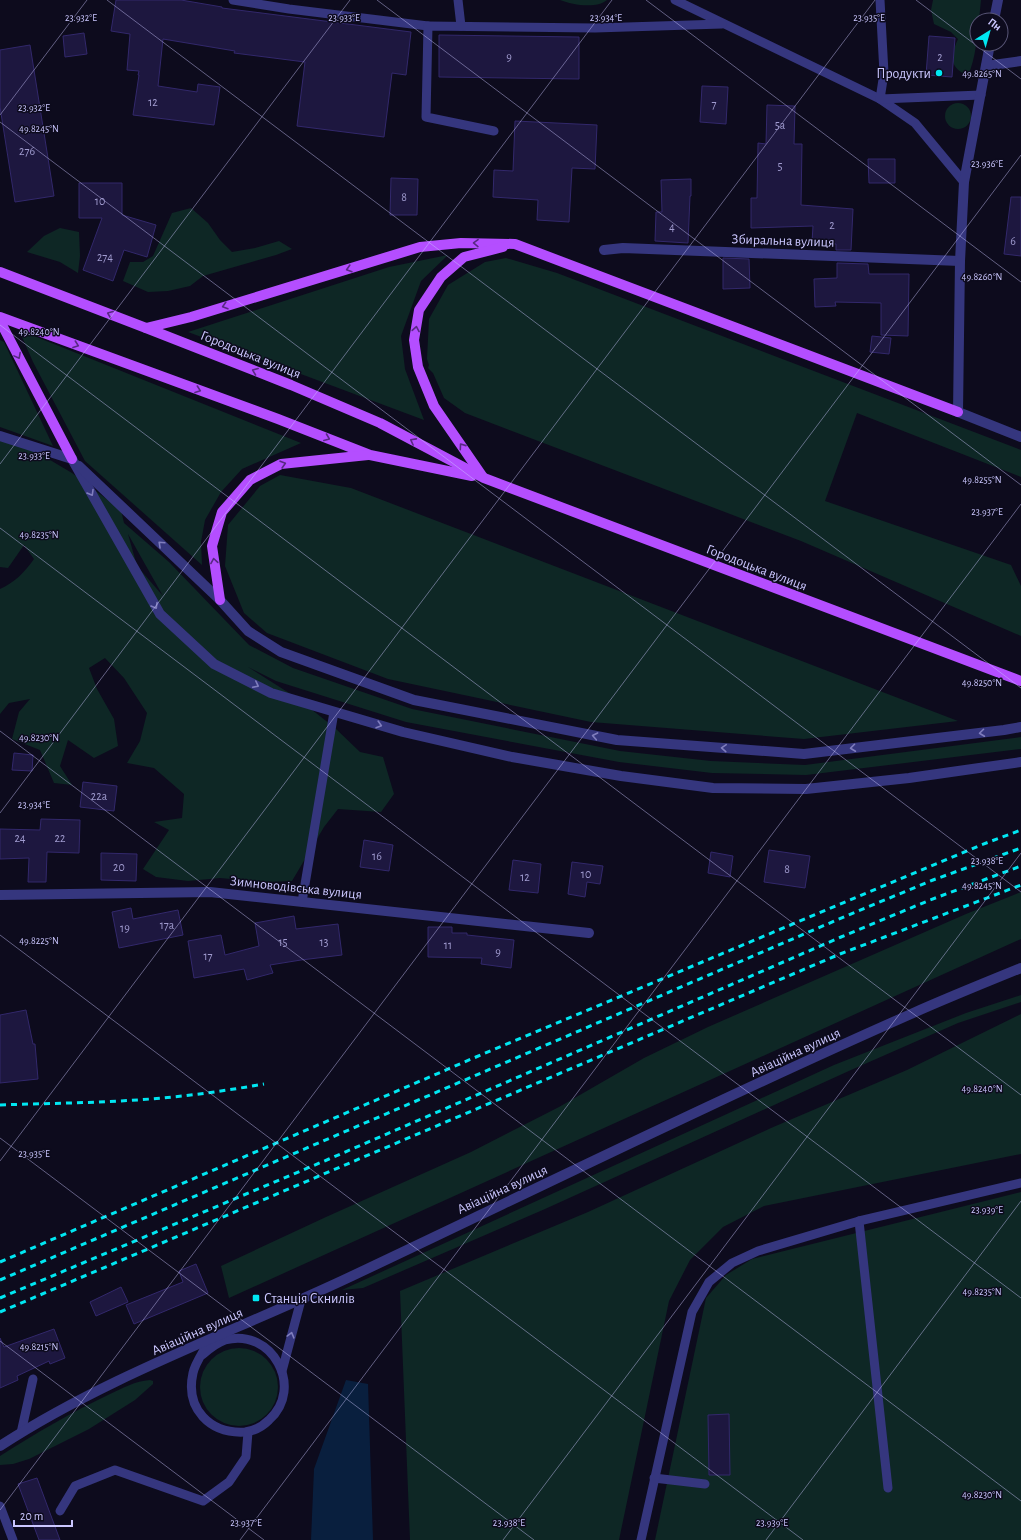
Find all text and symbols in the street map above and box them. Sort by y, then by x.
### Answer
north arrow [969,12,1009,52]
text: 23.932°E [65,13,97,23]
text: 23.933°E [328,13,360,23]
text: 23.934°E [590,13,622,23]
text: 23.935°E [853,13,885,23]
text: Пн [986,16,1003,33]
house number: 9 [506,51,512,63]
house number: 2 [937,51,943,63]
place label: Продукти [876,67,931,81]
marker: Продукти [934,68,944,78]
text: 49.8265°N [962,69,1002,79]
house number: 12 [148,96,158,108]
house number: 7 [711,98,717,110]
text: 23.932°E [18,103,50,113]
house number: 5а [775,119,786,131]
text: 49.8245°N [19,124,59,134]
house number: 276 [19,145,35,157]
text: 23.936°E [971,159,1003,169]
house number: 5 [777,160,783,172]
house number: 8 [401,191,407,203]
house number: 10 [95,195,105,207]
house number: 2 [829,219,835,231]
house number: 4 [669,221,675,233]
street label: Збиральна вулиця [731,232,835,250]
house number: 6 [1010,235,1016,247]
one-way arrow [473,239,479,247]
house number: 274 [97,251,113,263]
one-way arrow [346,264,353,273]
text: 49.8260°N [962,272,1002,282]
one-way arrow [221,301,228,310]
one-way arrow [106,310,113,318]
one-way arrow [411,326,420,332]
text: 49.8240°N [19,327,59,337]
street label: Городоцька вулиця [198,328,303,381]
one-way arrow [72,340,79,348]
one-way arrow [14,351,21,359]
one-way arrow [251,367,258,375]
one-way arrow [194,385,201,393]
one-way arrow [324,434,331,442]
one-way arrow [409,438,417,445]
one-way arrow [460,444,467,451]
text: 23.933°E [18,451,50,461]
one-way arrow [279,460,286,469]
text: 49.8255°N [962,475,1002,485]
one-way arrow [86,489,93,496]
text: 23.937°E [971,507,1003,517]
text: 49.8235°N [19,530,59,540]
one-way arrow [158,541,166,549]
street label: Городоцька вулиця [704,542,809,594]
one-way arrow [210,558,219,564]
one-way arrow [151,602,158,609]
text: 49.8250°N [962,678,1002,688]
one-way arrow [252,680,259,688]
one-way arrow [376,720,383,729]
one-way arrow [979,728,986,737]
one-way arrow [591,732,598,740]
text: 49.8230°N [19,733,59,743]
one-way arrow [721,743,727,752]
one-way arrow [850,743,856,752]
house number: 22а [91,790,108,802]
text: 23.934°E [18,800,50,810]
house number: 24 [14,832,26,844]
house number: 22 [55,832,66,844]
house number: 16 [372,850,382,862]
text: 23.938°E [971,856,1003,866]
house number: 20 [113,861,125,873]
house number: 8 [784,863,790,875]
house number: 10 [581,868,591,880]
house number: 12 [520,871,530,883]
street label: Зимноводівська вулиця [229,874,363,902]
text: 49.8245°N [962,881,1002,891]
house number: 17а [160,919,175,931]
house number: 19 [120,922,130,934]
text: 49.8225°N [19,936,59,946]
house number: 15 [278,936,288,948]
house number: 13 [319,936,329,948]
house number: 11 [444,939,452,951]
house number: 9 [495,946,501,958]
house number: 17 [203,950,213,962]
street label: Авіаційна вулиця [748,1026,843,1080]
text: 49.8240°N [962,1084,1002,1094]
text: 23.935°E [18,1149,50,1159]
street label: Авіаційна вулиця [455,1163,550,1217]
text: 23.939°E [971,1205,1003,1215]
text: 49.8235°N [962,1287,1002,1297]
place label: Станція Скнилів [264,1292,355,1306]
marker: Станція Скнилів [251,1293,261,1303]
street label: Авіаційна вулиця [150,1306,245,1358]
one-way arrow [287,1332,295,1339]
text: 49.8215°N [20,1342,58,1352]
text: 49.8230°N [962,1490,1002,1500]
scale bar [14,1502,72,1528]
text: 20 m [20,1510,43,1522]
text: 23.937°E [230,1518,262,1528]
text: 23.938°E [493,1518,525,1528]
text: 23.939°E [756,1518,788,1528]

